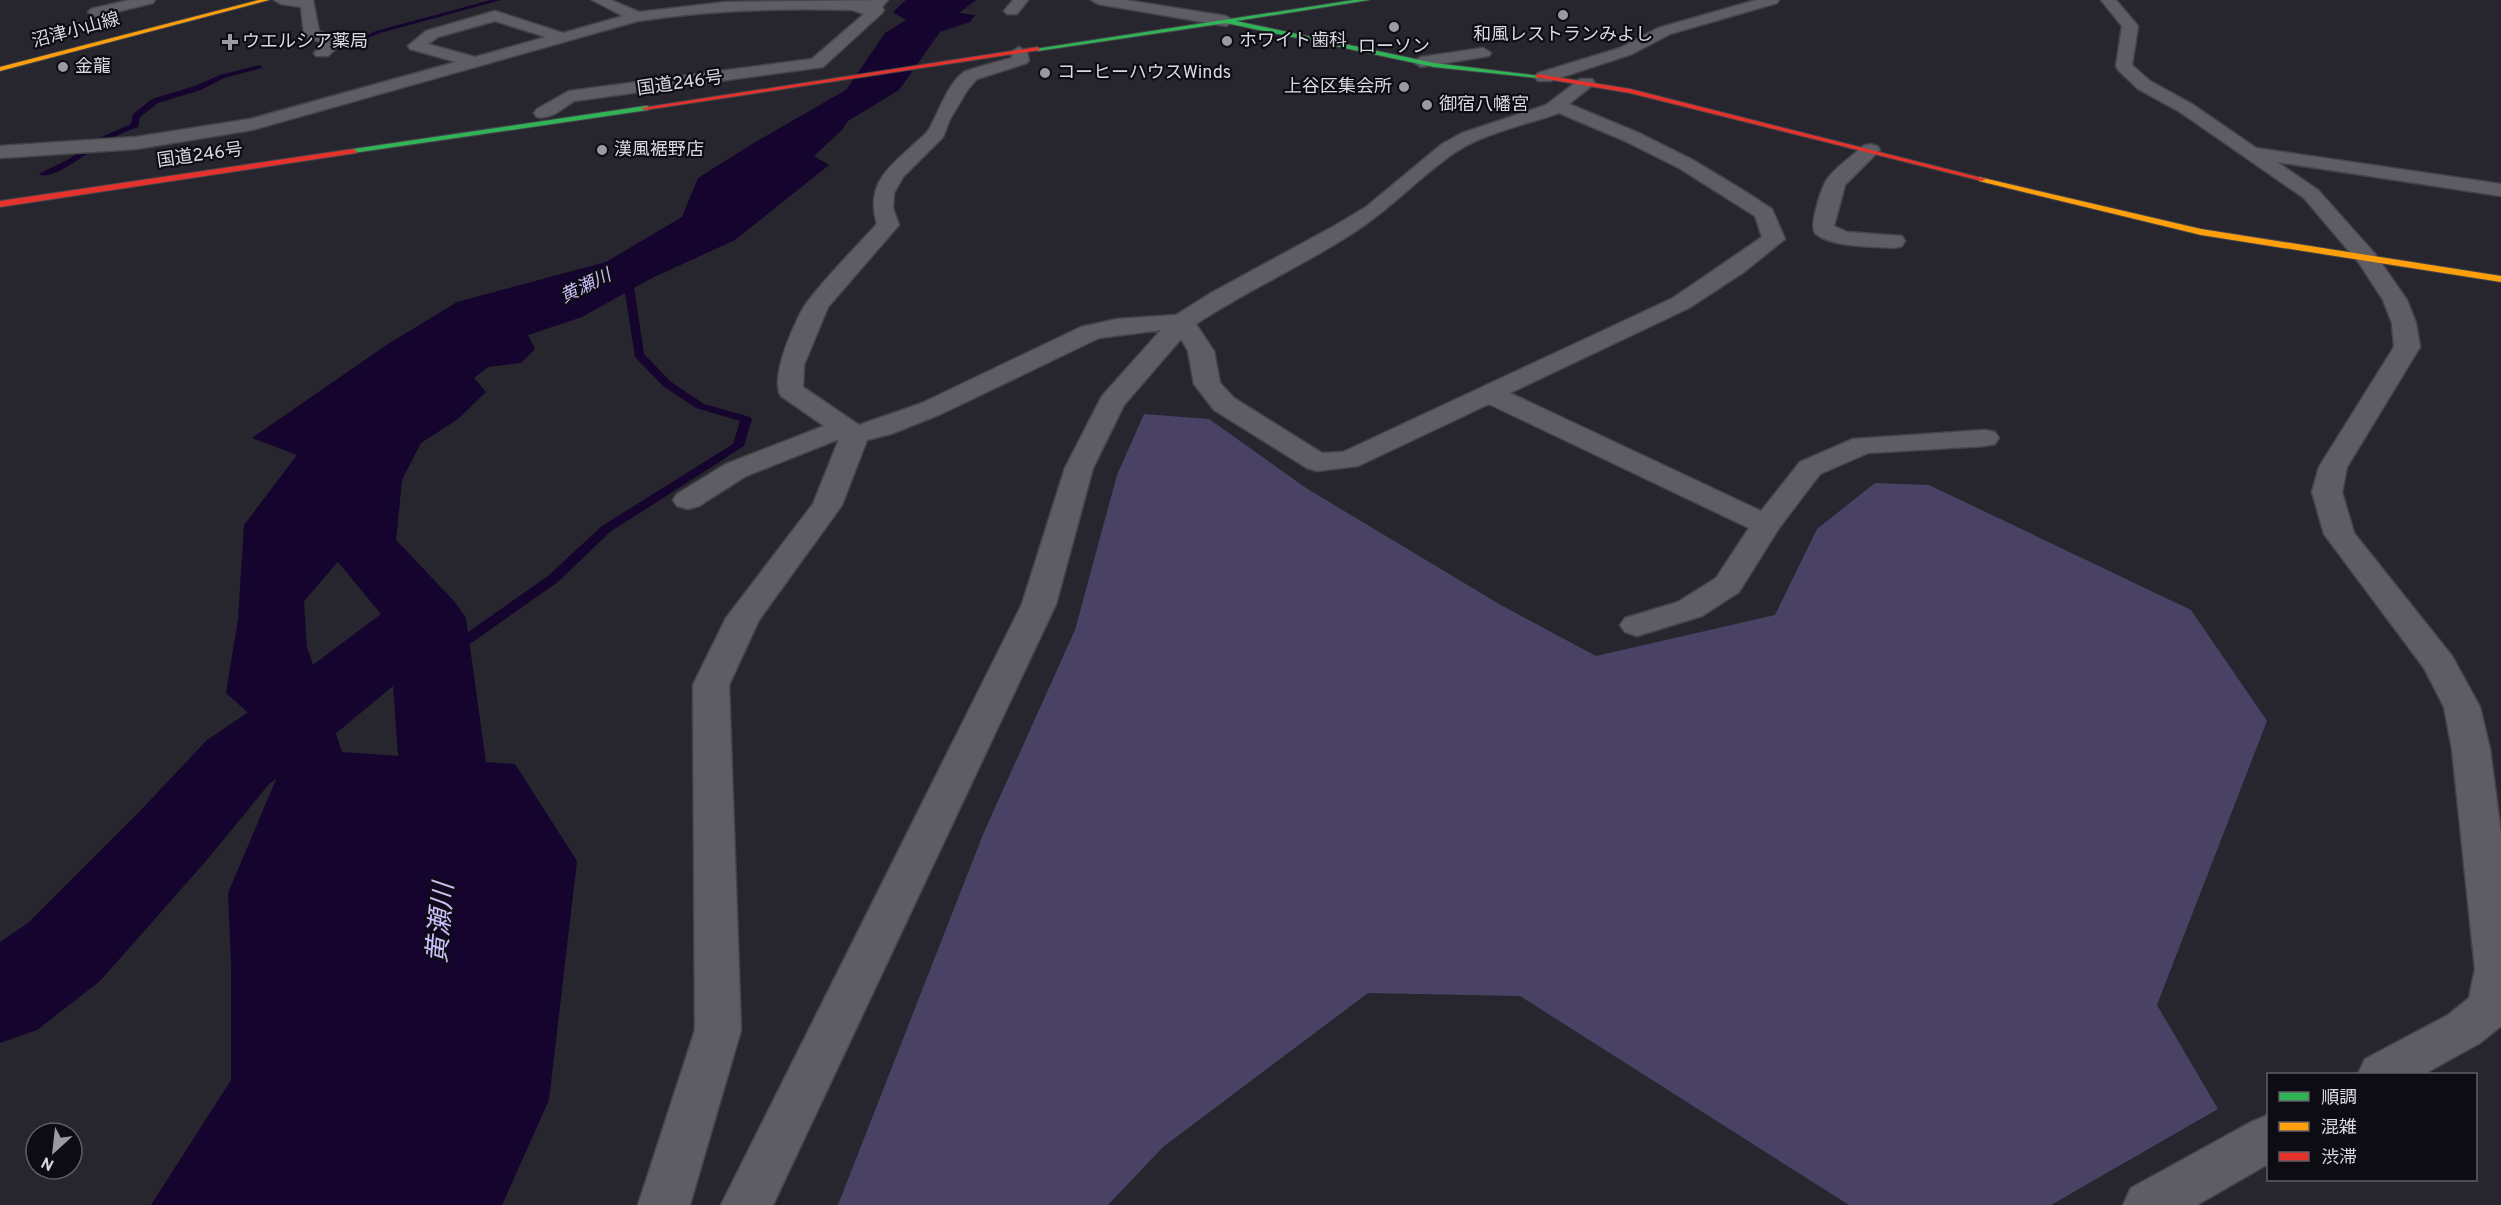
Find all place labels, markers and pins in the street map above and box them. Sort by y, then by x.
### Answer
marker: 和風レストランみよし [1556,8,1570,22]
marker: ローソン [1387,20,1401,34]
place label: 和風レストランみよし [1473,24,1653,47]
place label: ホワイト歯科 [1239,30,1347,53]
place label: ウエルシア薬局 [242,31,368,54]
marker: ホワイト歯科 [1220,34,1234,48]
marker: ウエルシア薬局 [223,35,237,49]
place label: ローソン [1358,36,1430,59]
place label: 金龍 [75,56,111,79]
marker: 金龍 [56,60,70,74]
place label: コーヒーハウスWinds [1057,62,1231,85]
marker: コーヒーハウスWinds [1038,66,1052,80]
place label: 上谷区集会所 [1284,76,1392,99]
marker: 上谷区集会所 [1397,80,1411,94]
place label: 御宿八幡宮 [1439,94,1529,117]
marker: 御宿八幡宮 [1420,98,1434,112]
place label: 漢風裾野店 [614,139,704,162]
marker: 漢風裾野店 [595,143,609,157]

